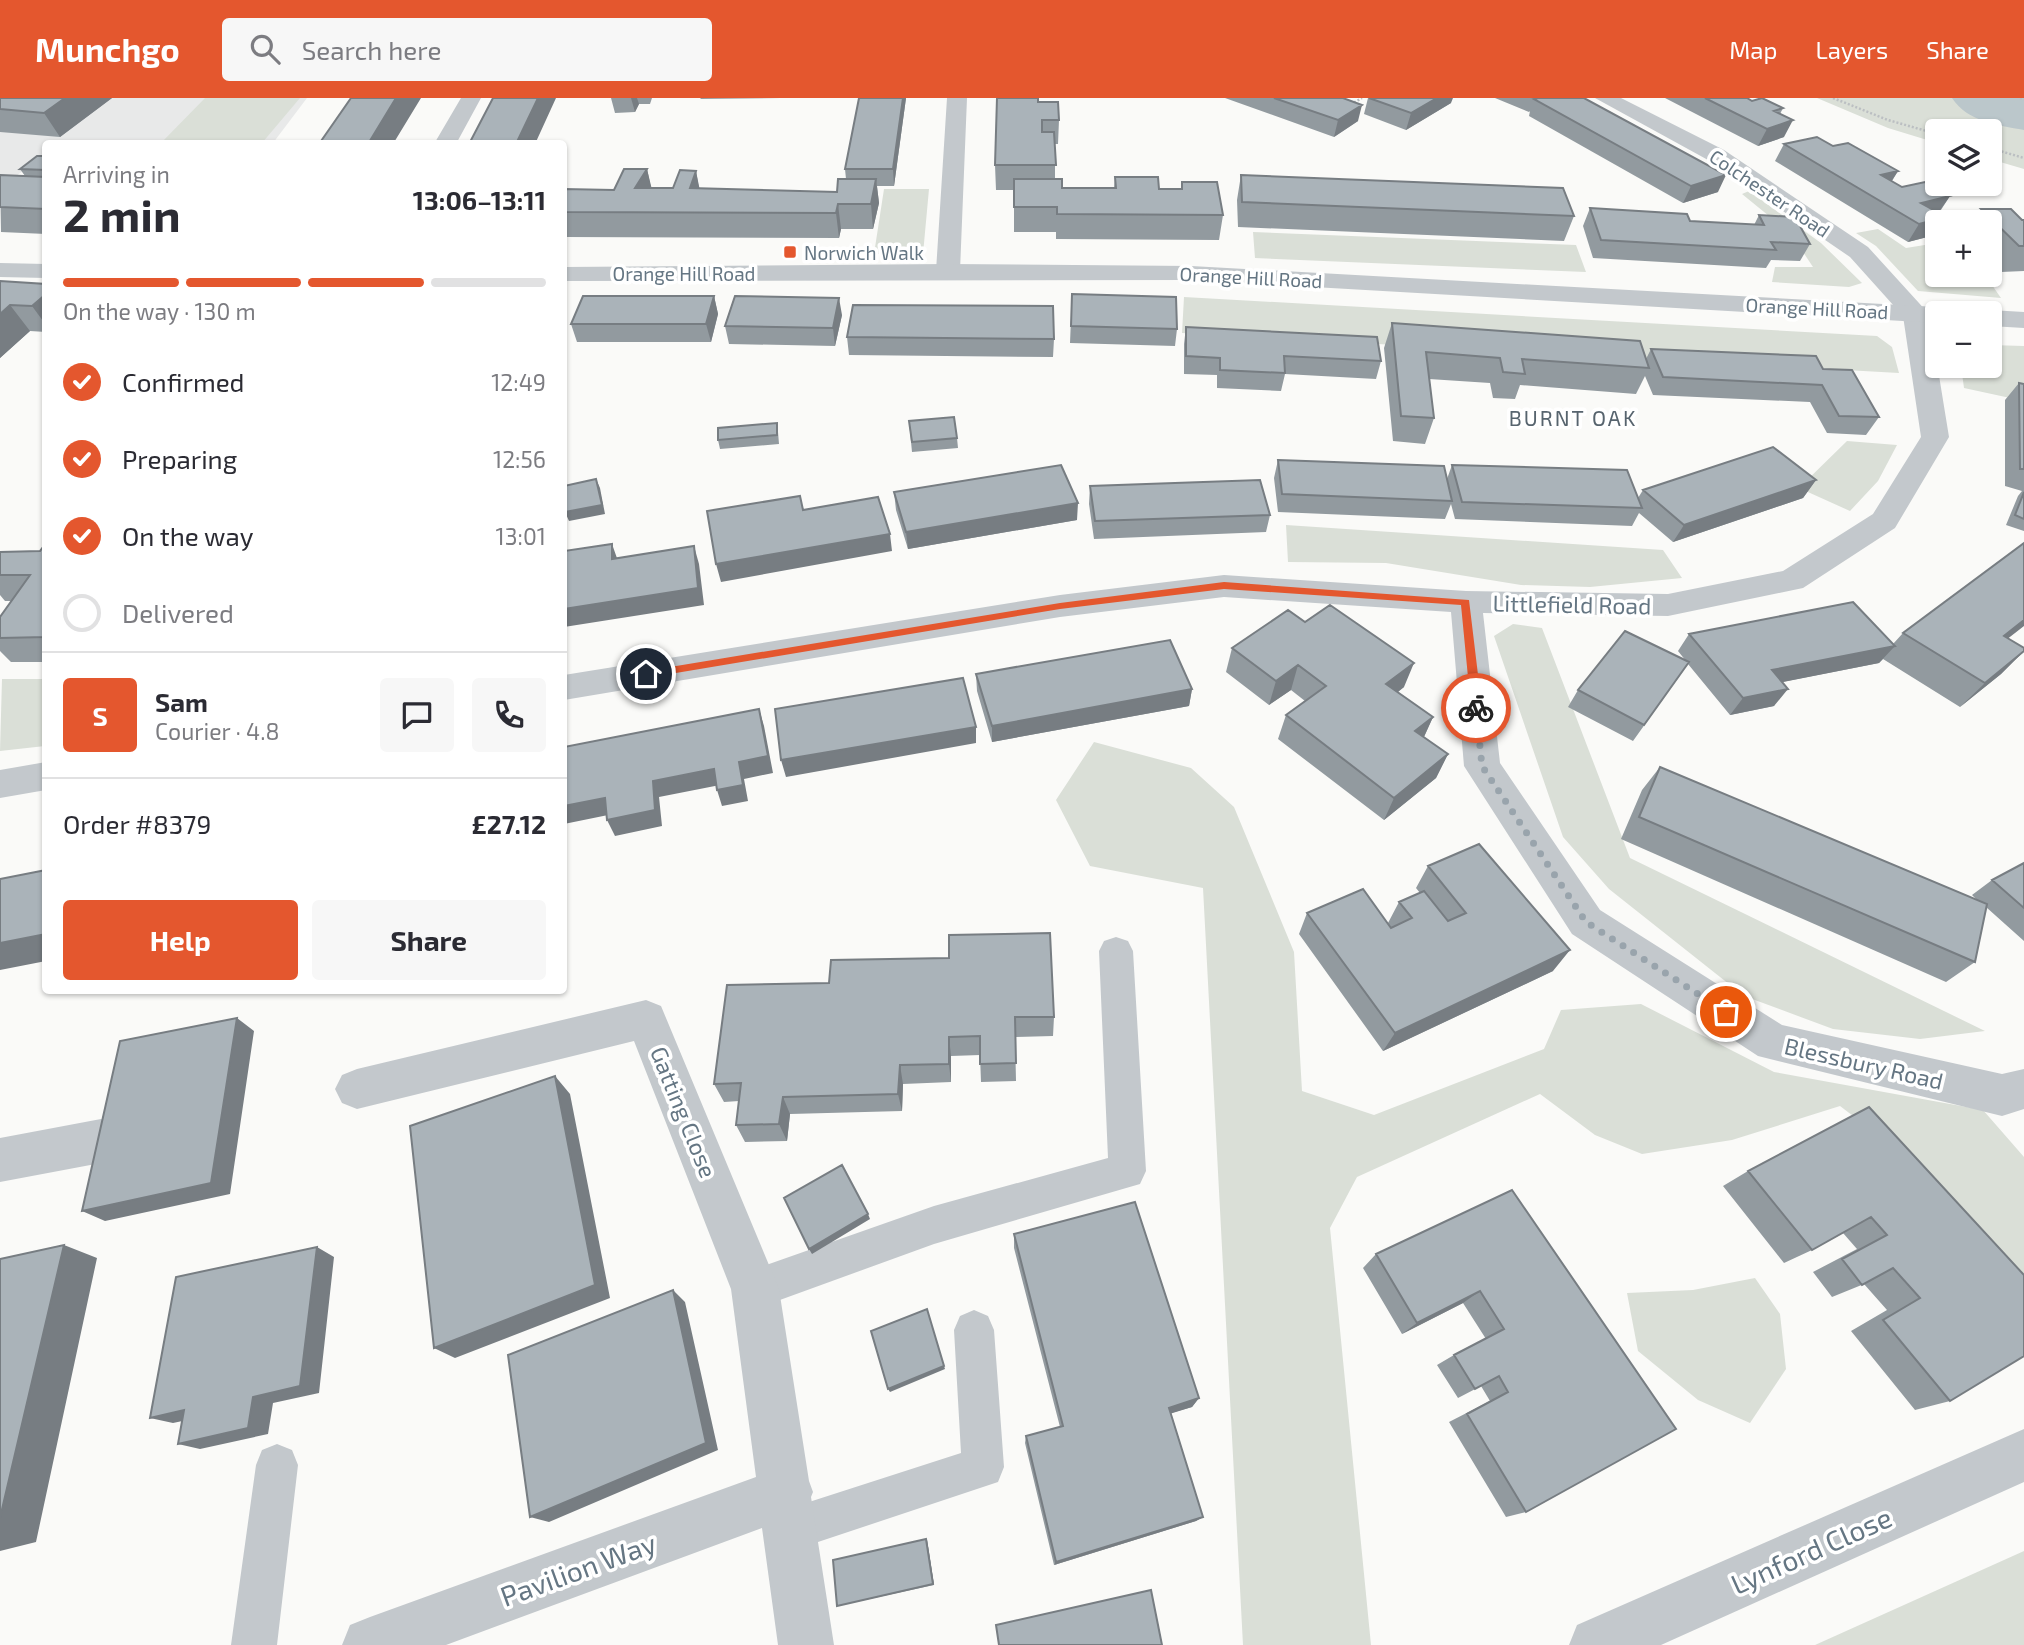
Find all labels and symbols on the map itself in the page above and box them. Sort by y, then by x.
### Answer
street label: Colchester Road [1705,144,1835,242]
place label: Norwich Walk [804,241,924,264]
marker: Norwich Walk [782,244,798,260]
street label: Orange Hill Road [613,262,755,285]
street label: Orange Hill Road [1179,262,1323,292]
street label: Orange Hill Road [1745,293,1889,323]
district label: BURNT OAK [1509,405,1637,430]
street label: Littlefield Road [1492,589,1652,619]
pin [616,644,676,704]
courier [1441,673,1511,743]
pin [1696,982,1756,1042]
street label: Blessbury Road [1782,1031,1946,1095]
street label: Gatting Close [645,1042,723,1182]
street label: Lynford Close [1725,1499,1897,1601]
street label: Pavilion Way [495,1525,661,1613]

